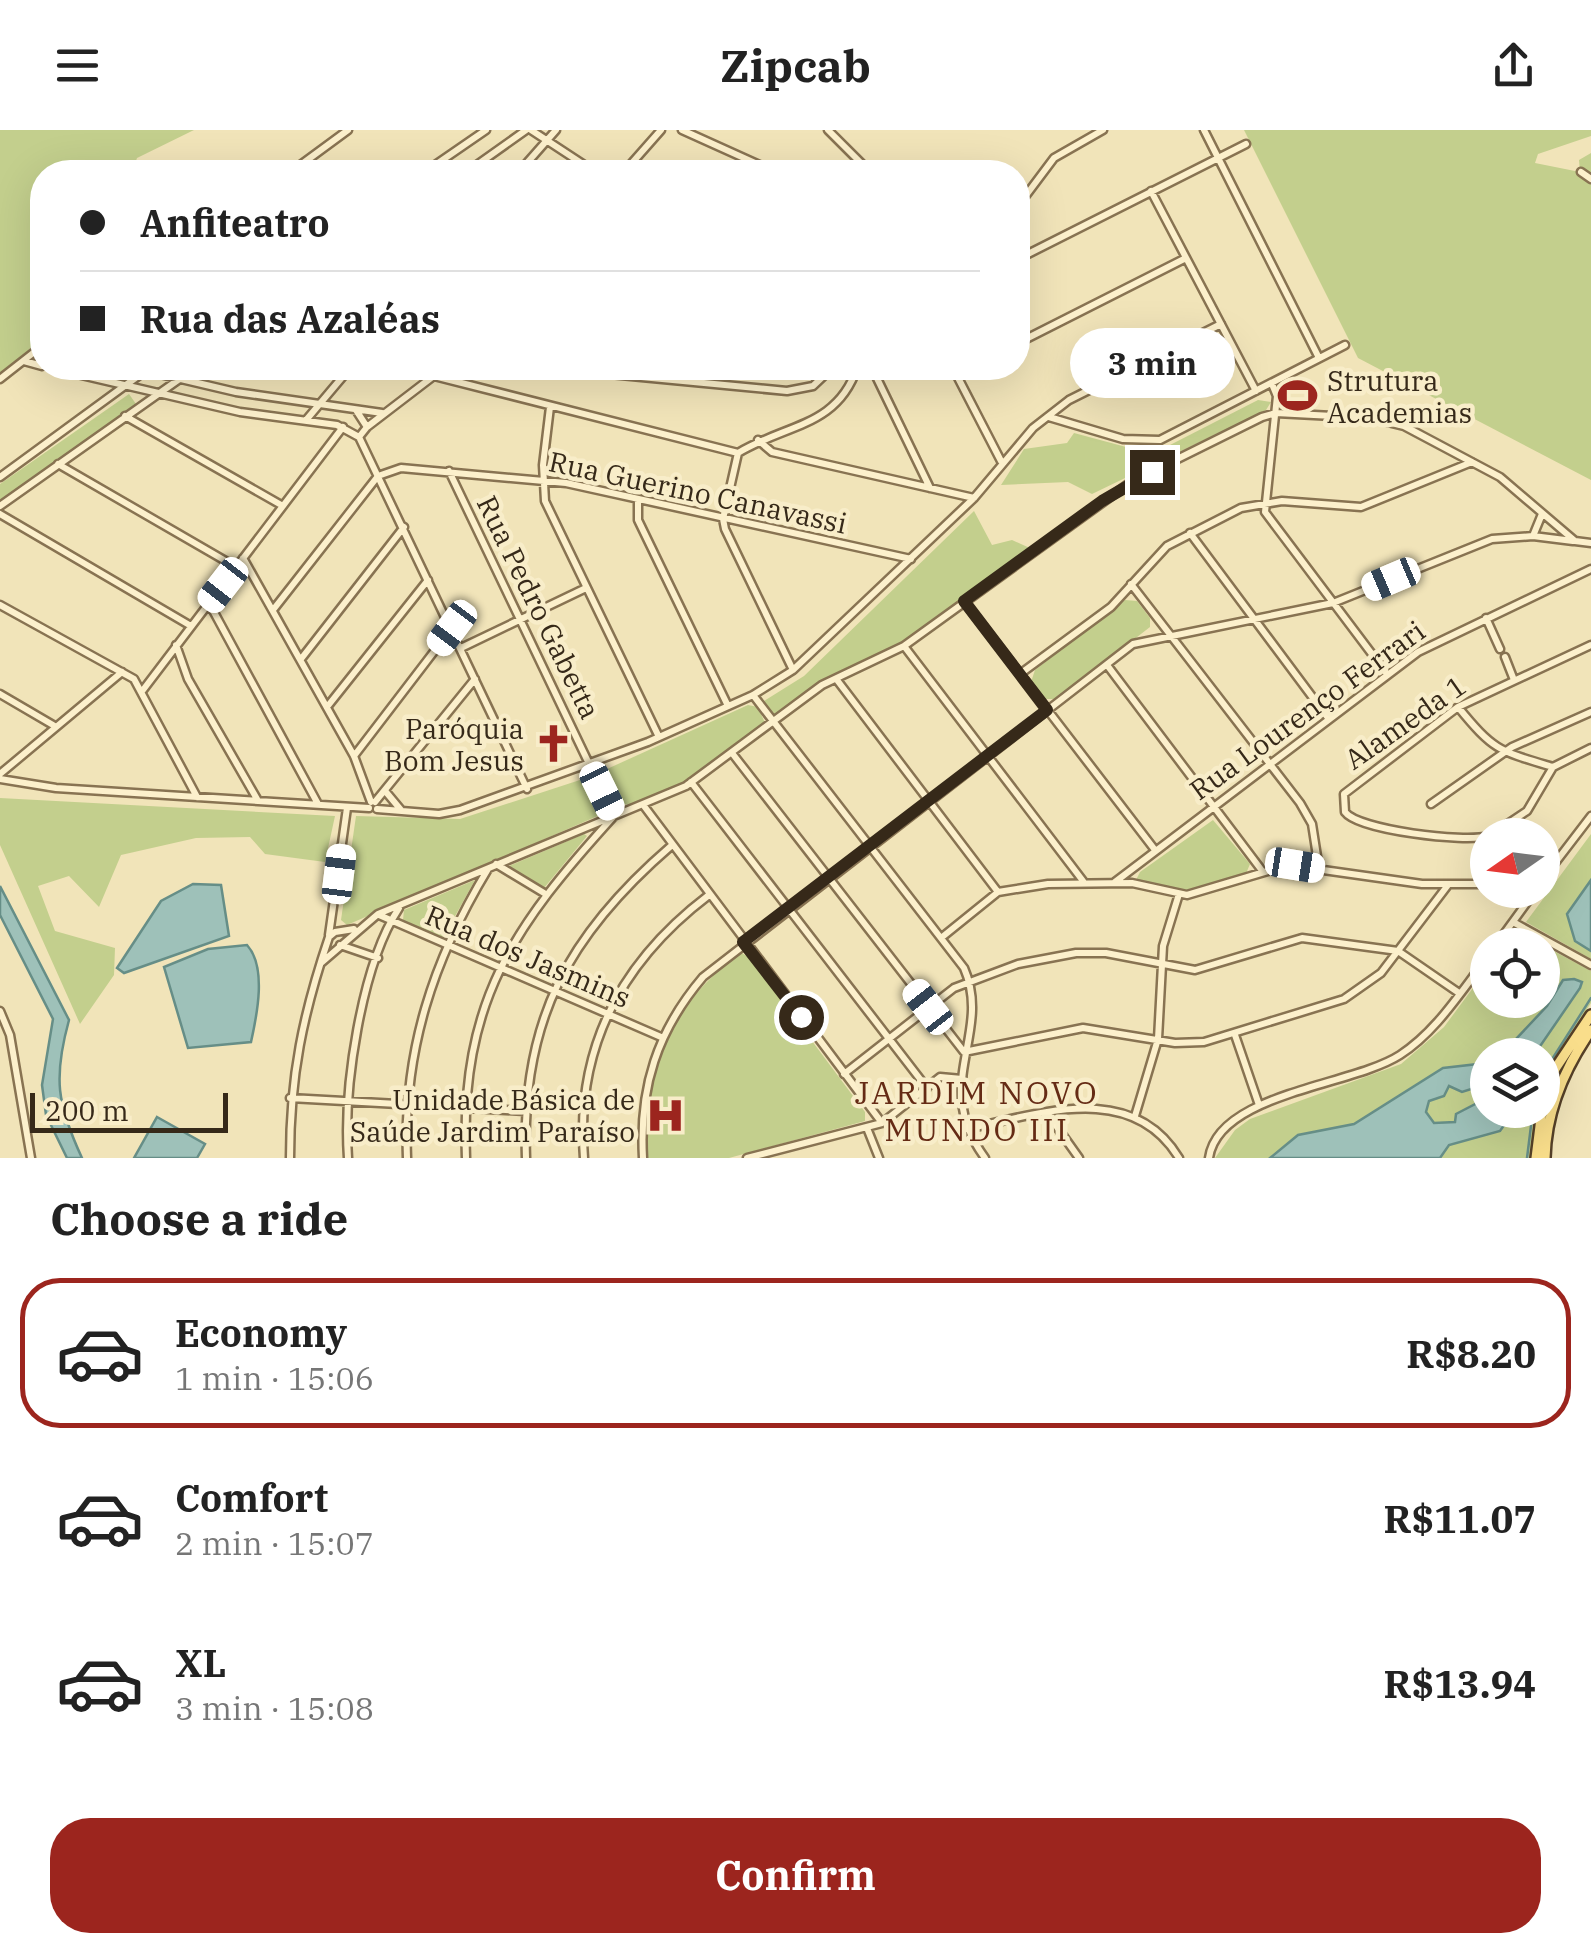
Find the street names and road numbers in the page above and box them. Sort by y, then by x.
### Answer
street label: Rua Guerino Canavassi [546,442,850,542]
street label: Rua Pedro Gabetta [469,489,609,725]
street label: Rua Lourenço Ferrari [1182,612,1432,808]
street label: Alameda 1 [1337,667,1473,777]
street label: Rua dos Jasmins [420,896,636,1016]

